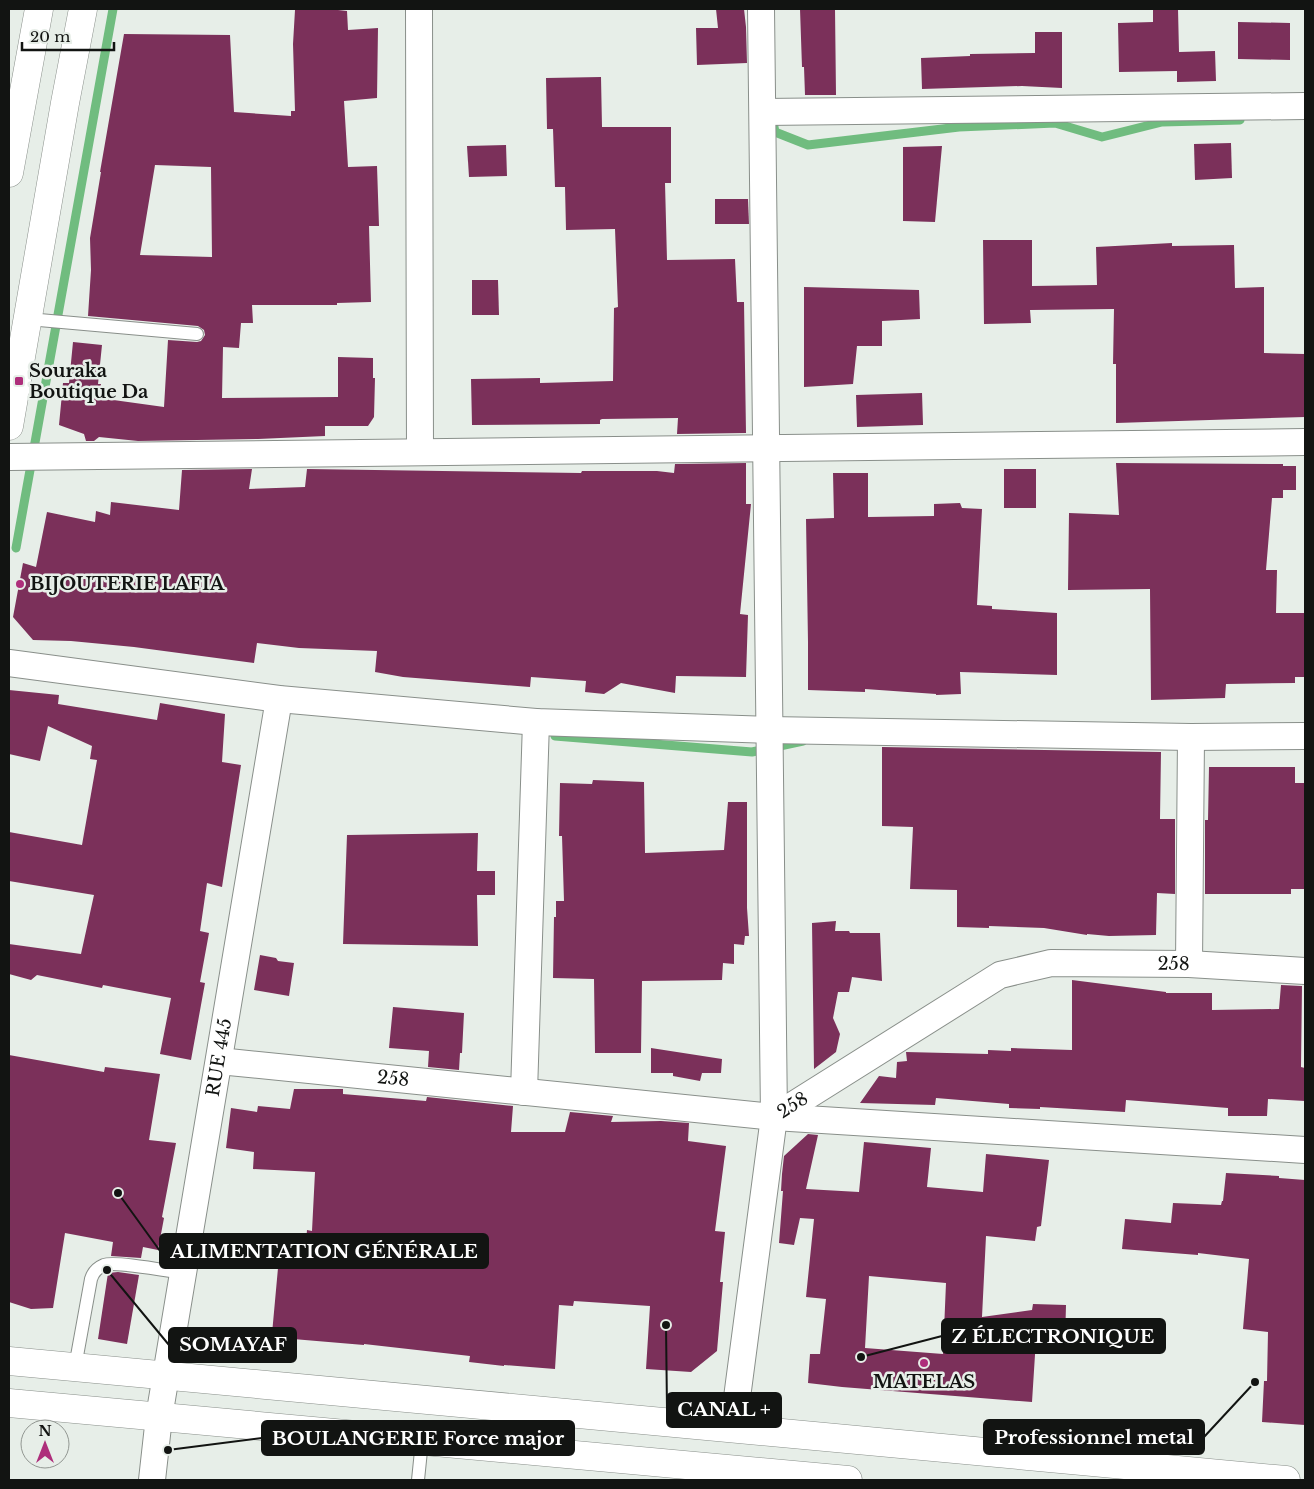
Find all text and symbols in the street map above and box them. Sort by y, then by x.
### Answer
scale bar [22,20,115,52]
text: 20 m [30,27,70,46]
place label: Souraka Boutique Da [29,360,149,403]
marker: Souraka Boutique Da [13,375,25,387]
place label: BIJOUTERIE LAFIA [30,573,226,595]
marker: BIJOUTERIE LAFIA [14,578,26,590]
street label: 258 [1157,953,1190,975]
street label: RUE 445 [202,1017,236,1098]
street label: 258 [376,1066,410,1091]
street label: 258 [773,1087,812,1123]
callout: ALIMENTATION GÉNÉRALE [160,1234,488,1268]
text: ALIMENTATION GÉNÉRALE [169,1240,478,1263]
callout: Z ÉLECTRONIQUE [942,1319,1165,1353]
text: Z ÉLECTRONIQUE [952,1325,1154,1348]
callout: SOMAYAF [169,1328,296,1362]
text: SOMAYAF [179,1333,287,1356]
marker: MATELAS [918,1357,930,1369]
place label: MATELAS [873,1371,975,1393]
callout: CANAL + [667,1393,781,1427]
text: CANAL + [677,1398,771,1421]
north arrow [20,1419,70,1469]
callout: Professionnel metal [984,1420,1204,1454]
callout: BOULANGERIE Force major [262,1421,574,1455]
text: N [38,1422,52,1440]
text: Professionnel metal [994,1426,1194,1449]
text: BOULANGERIE Force major [272,1427,565,1450]

